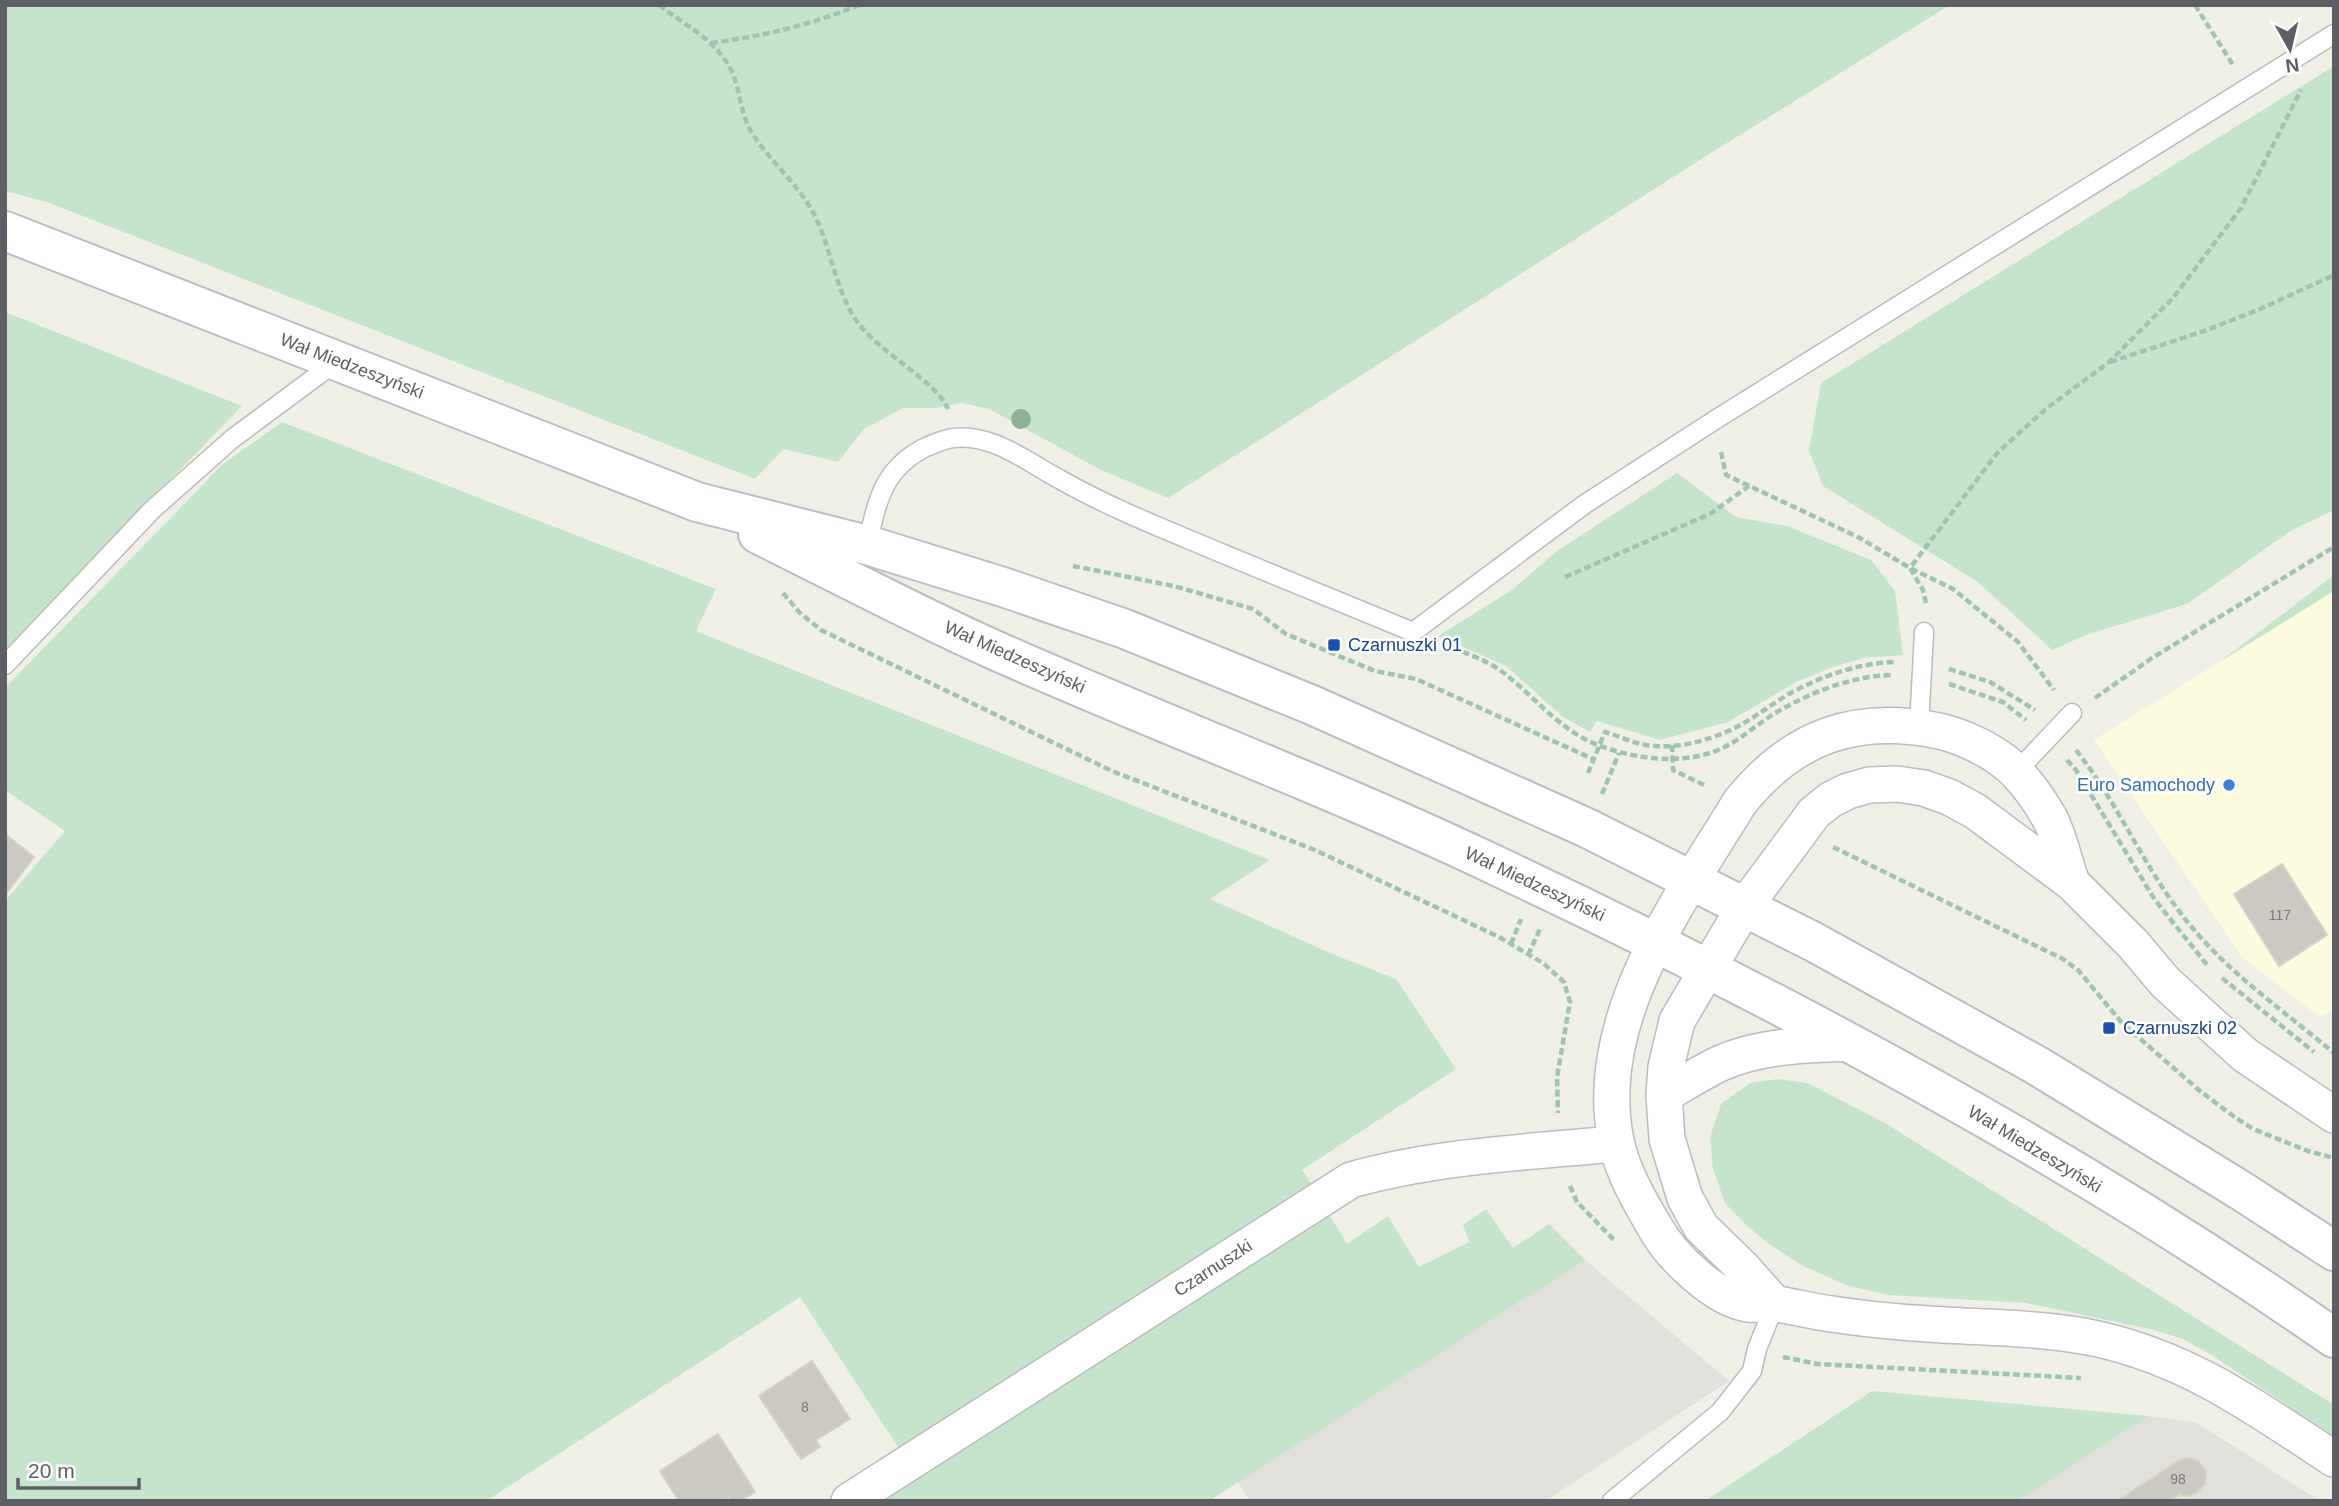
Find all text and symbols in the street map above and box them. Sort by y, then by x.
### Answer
north arrow [2255,14,2325,84]
text: N [2284,54,2301,77]
street label: Wał Miedzeszyński [277,329,427,403]
street label: Wał Miedzeszyński [941,617,1089,697]
place label: Czarnuszki 01 [1348,635,1462,655]
marker: Czarnuszki 01 [1326,637,1342,653]
place label: Euro Samochody [2077,775,2215,795]
marker: Euro Samochody [2221,777,2237,793]
street label: Wał Miedzeszyński [1462,843,1608,925]
house number: 117 [2269,907,2291,923]
place label: Czarnuszki 02 [2123,1018,2237,1038]
marker: Czarnuszki 02 [2101,1020,2117,1036]
street label: Wał Miedzeszyński [1965,1101,2105,1197]
street label: Czarnuszki [1170,1235,1256,1301]
house number: 8 [801,1399,809,1415]
scale bar [18,1446,138,1490]
text: 20 m [28,1459,75,1482]
house number: 98 [2170,1471,2186,1487]

